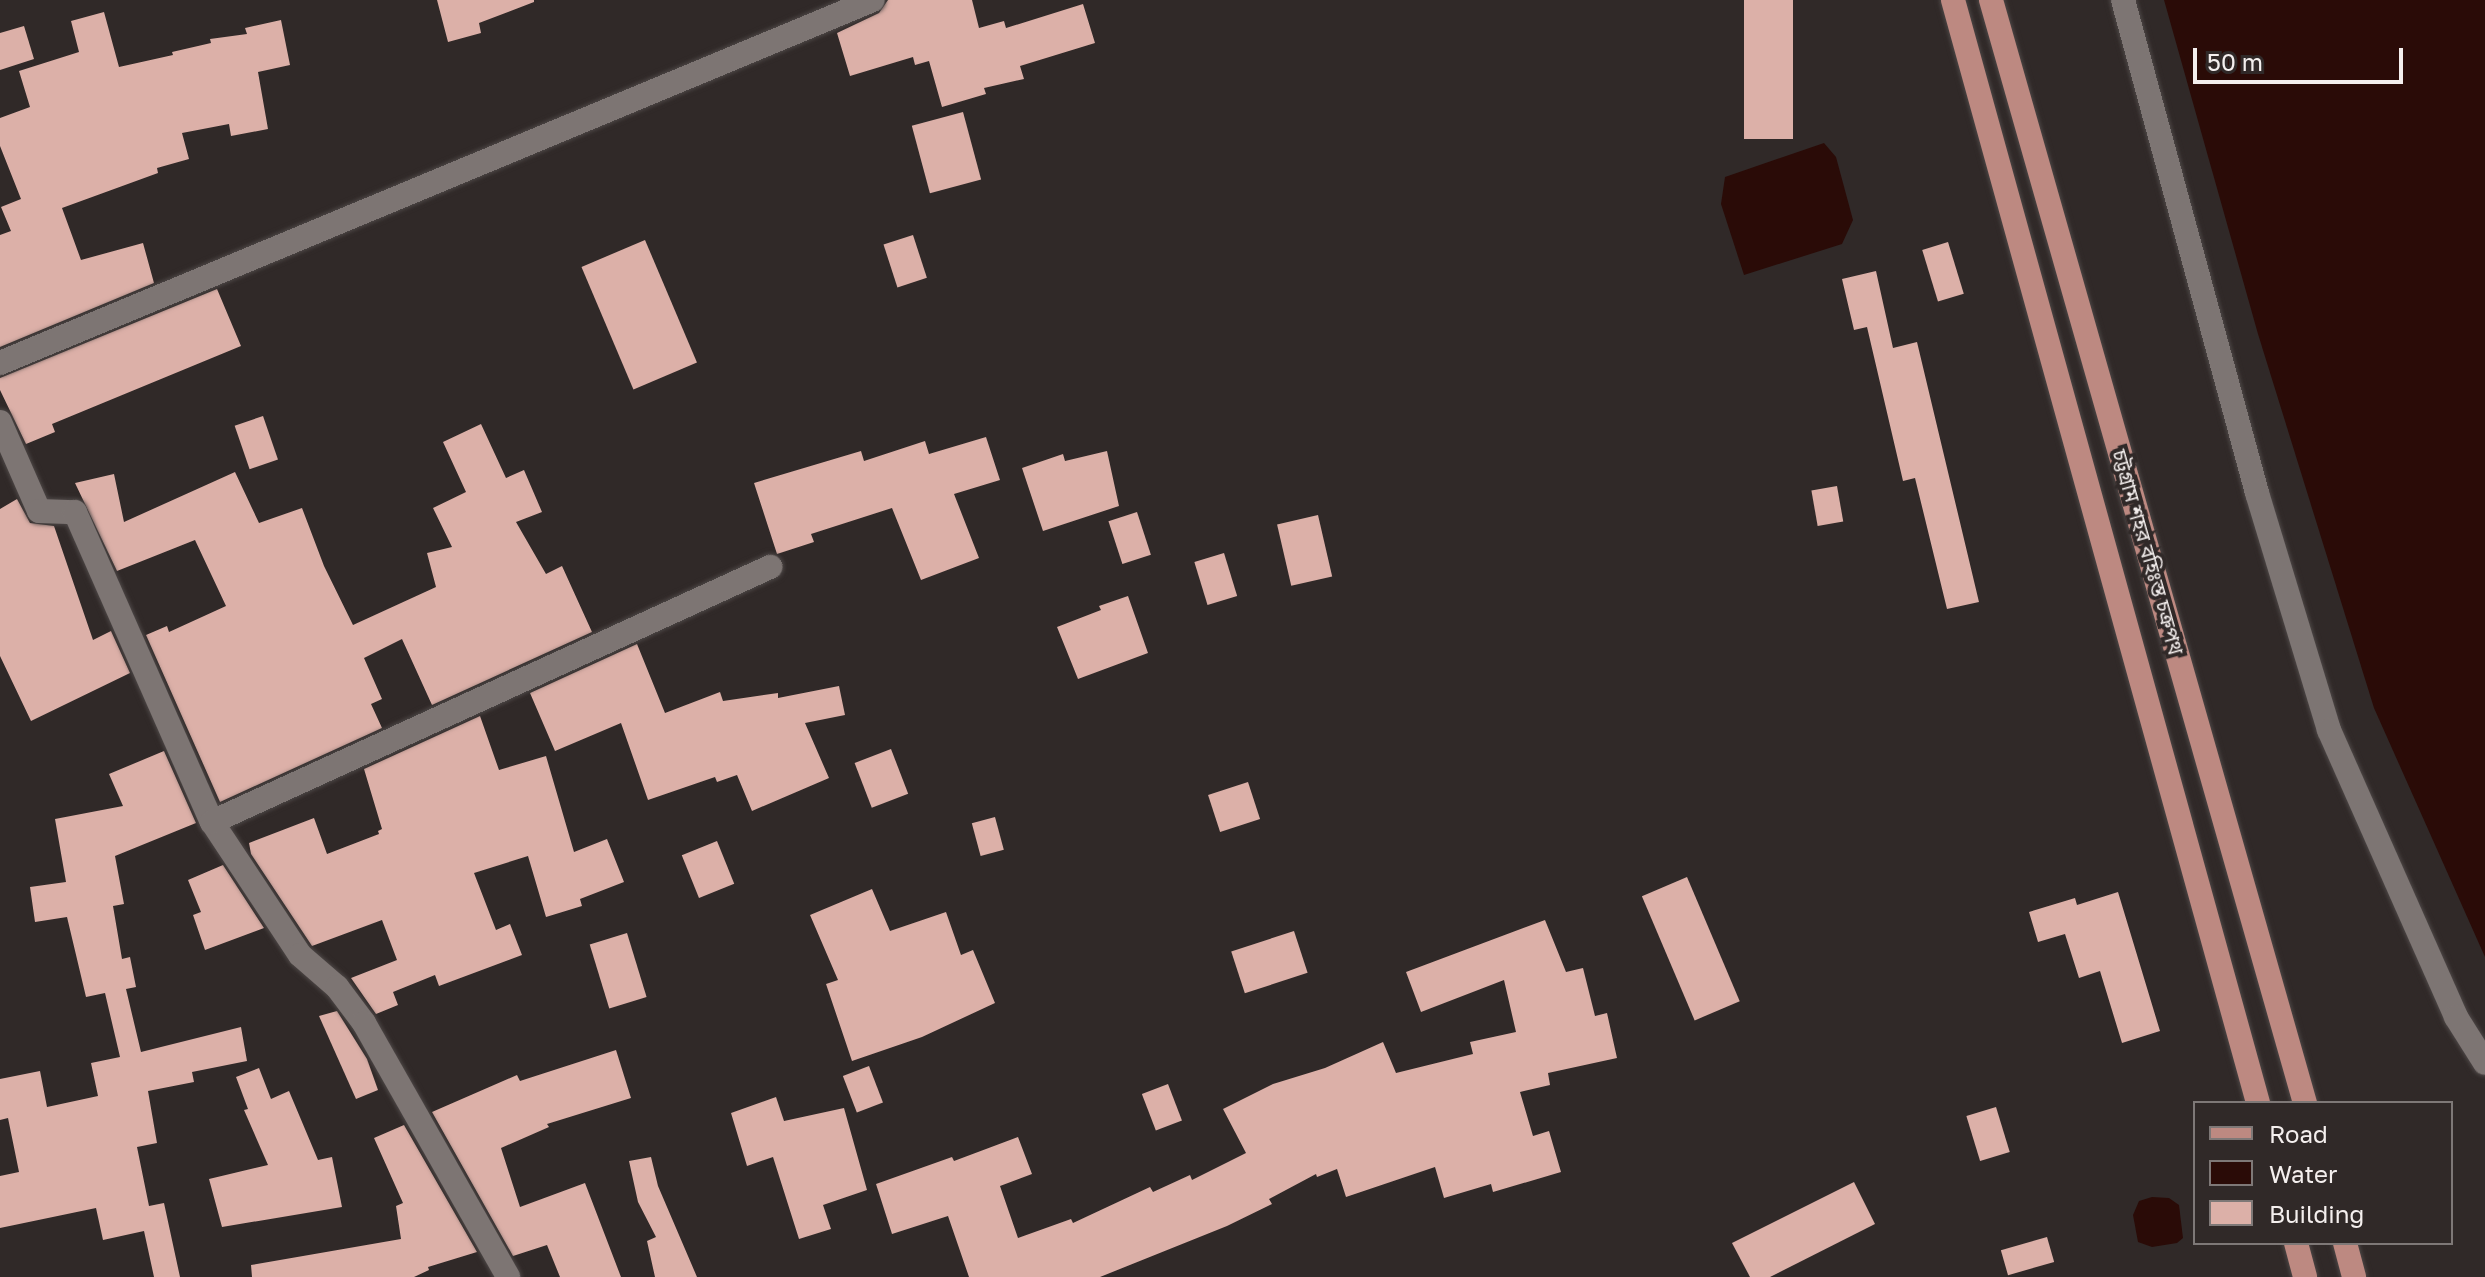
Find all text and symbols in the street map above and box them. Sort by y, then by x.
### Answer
scale bar [2197,32,2407,82]
text: 50 m [2207,47,2263,76]
street label: চট্টগ্রাম শহর বহিঃস্ত চক্রপথ [2107,447,2189,657]
legend [2193,1101,2453,1245]
text: Road [2269,1119,2328,1148]
text: Water [2269,1159,2337,1188]
text: Building [2269,1199,2364,1228]

